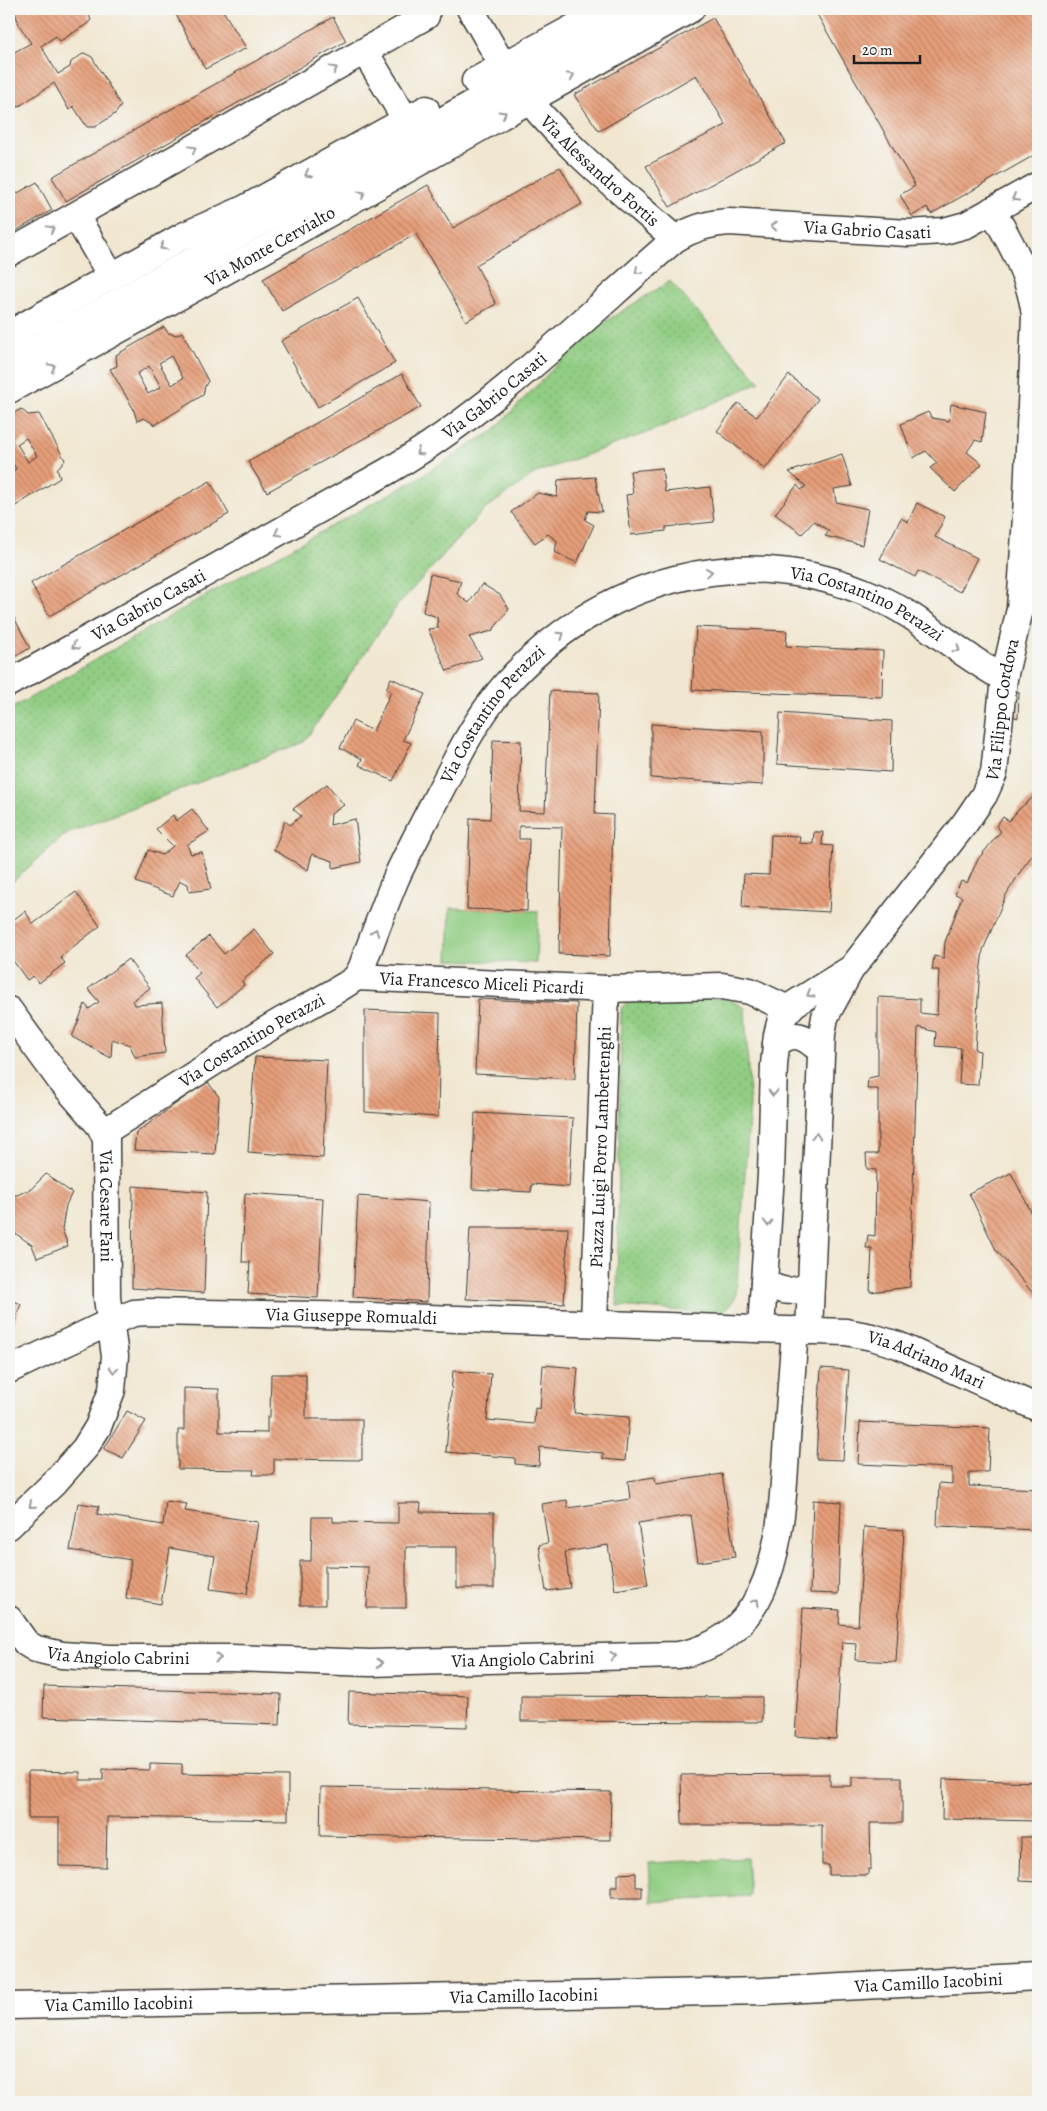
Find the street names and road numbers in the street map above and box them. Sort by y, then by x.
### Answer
street label: Via Alessandro Fortis [534,109,665,232]
street label: Via Monte Cervialto [200,200,339,293]
street label: Via Gabrio Casati [802,215,932,245]
street label: Via Gabrio Casati [436,346,552,445]
street label: Via Costantino Perazzi [788,560,949,647]
street label: Via Gabrio Casati [86,563,210,647]
street label: Via Filippo Cordova [979,636,1025,786]
street label: Via Costantino Perazzi [434,640,550,788]
street label: Via Francesco Miceli Picardi [378,966,585,1000]
street label: Via Costantino Perazzi [173,988,329,1094]
street label: Piazza Luigi Porro Lambertenghi [584,1026,617,1268]
street label: Via Cesare Fani [94,1149,119,1262]
street label: Via Giuseppe Romualdi [265,1302,438,1330]
street label: Via Adriano Mari [864,1324,989,1395]
street label: Via Angiolo Cabrini [43,1640,190,1670]
street label: Via Angiolo Cabrini [450,1645,595,1673]
street label: Via Camillo Iacobini [853,1967,1003,1998]
street label: Via Camillo Iacobini [448,1982,598,2009]
street label: Via Camillo Iacobini [44,1990,193,2017]

